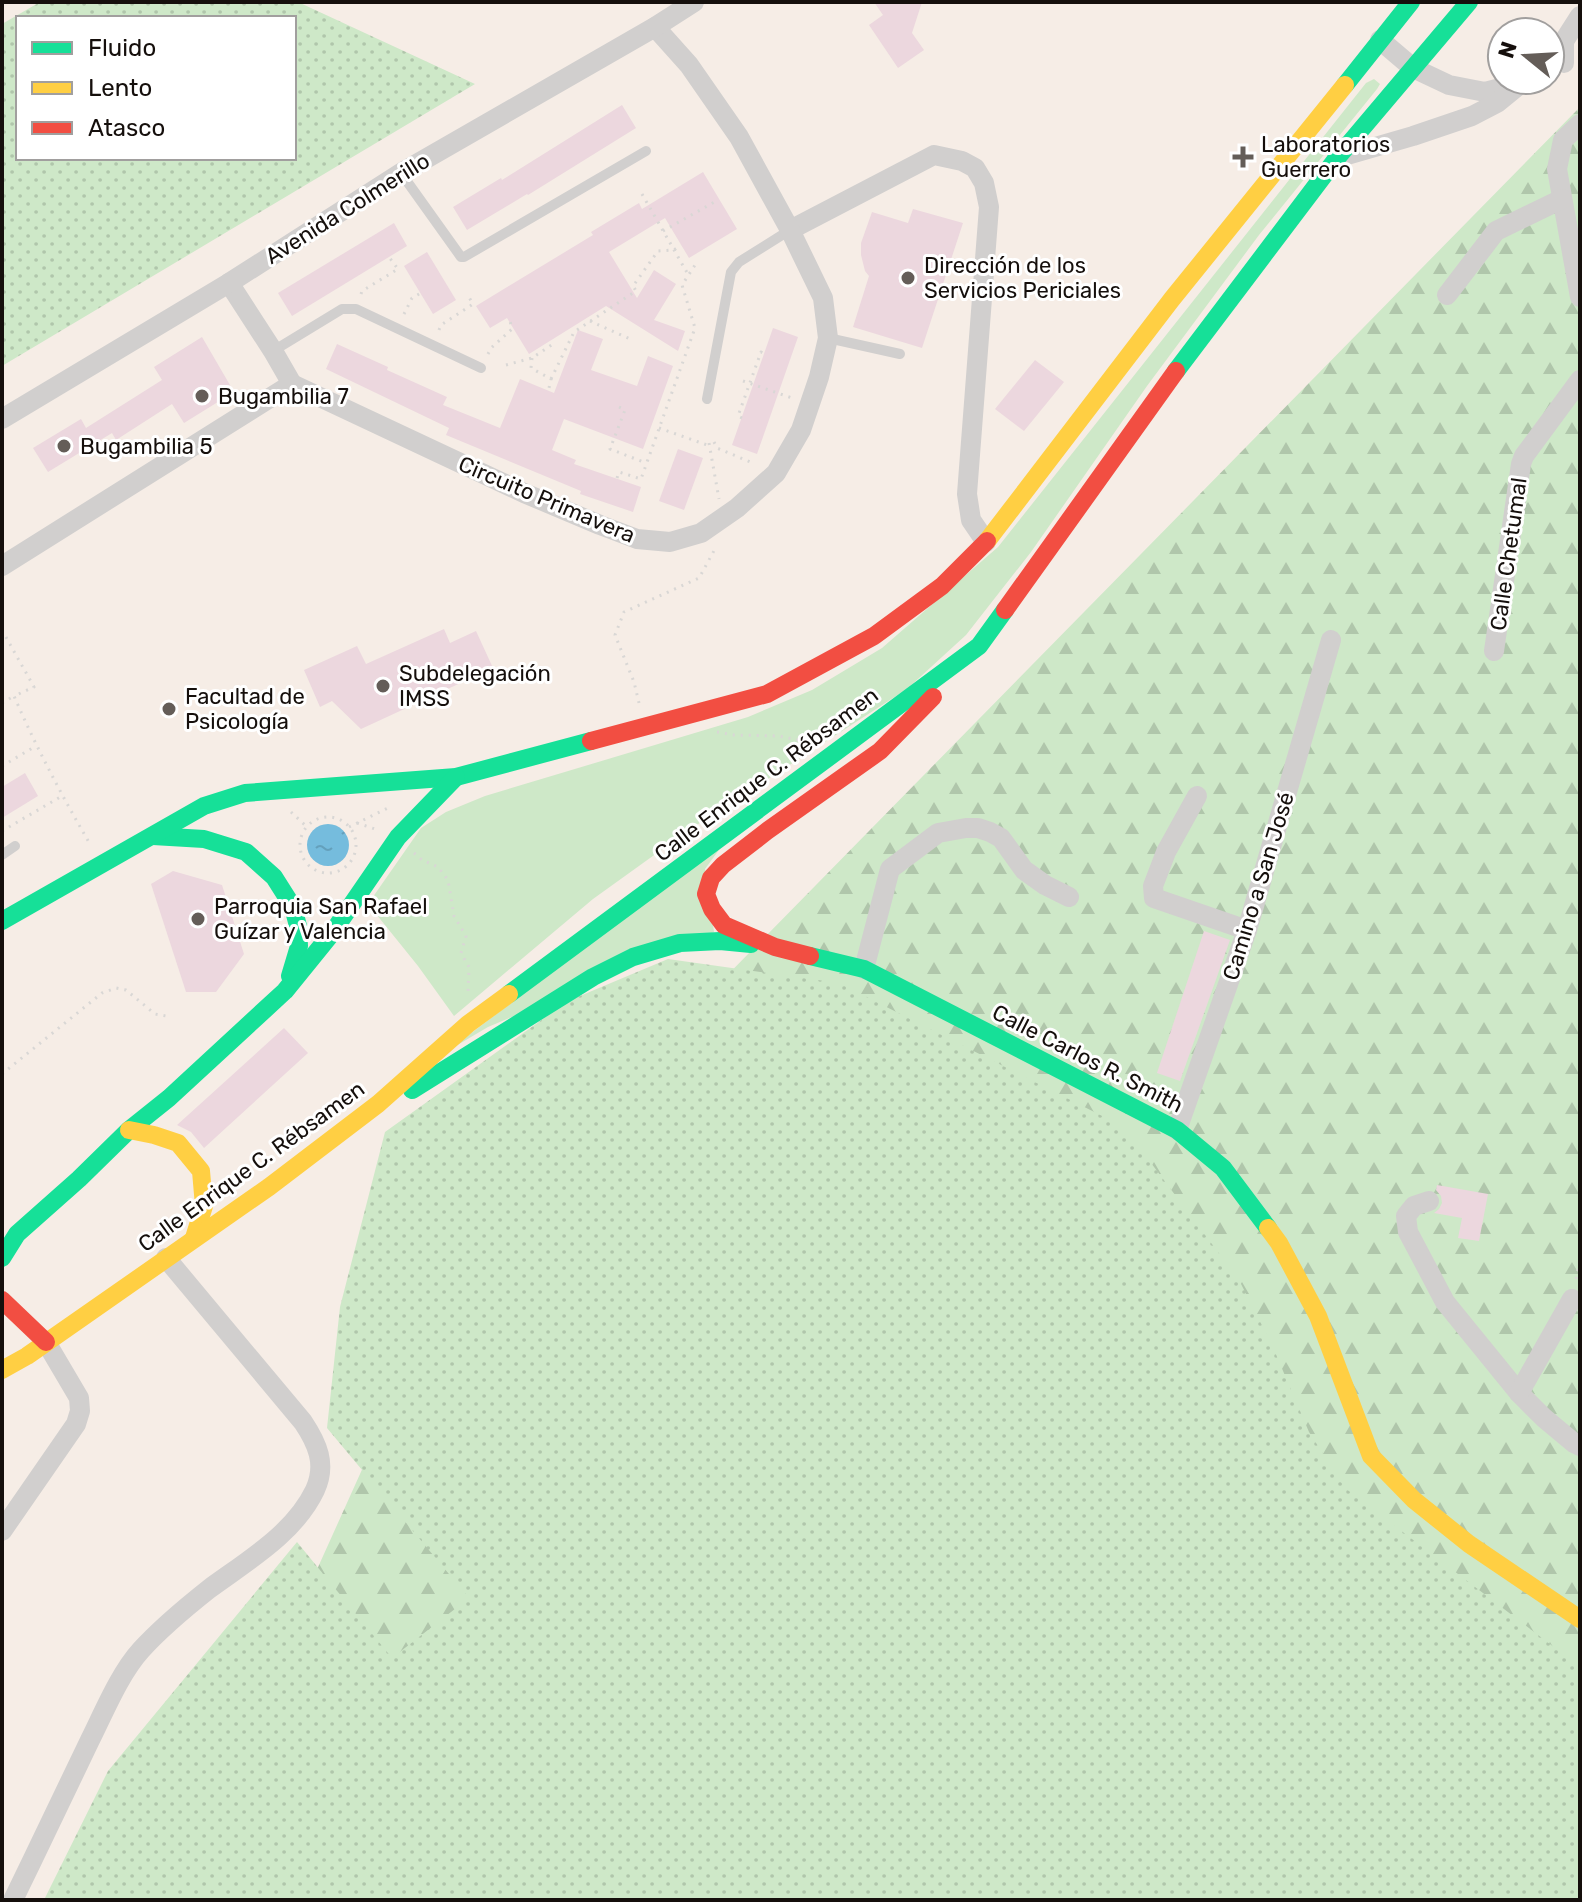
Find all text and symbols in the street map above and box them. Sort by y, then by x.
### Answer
legend [16,16,296,160]
north arrow [1486,16,1566,96]
text: Fluido [88,34,156,62]
text: N [1492,38,1523,62]
text: Lento [88,74,152,102]
text: Atasco [88,114,165,142]
place label: Laboratorios Guerrero [1261,131,1390,183]
marker: Laboratorios Guerrero [1232,146,1254,168]
street label: Avenida Colmerillo [260,147,435,270]
place label: Dirección de los Servicios Periciales [924,252,1121,304]
marker: Dirección de los Servicios Periciales [899,269,917,287]
place label: Bugambilia 7 [218,383,349,410]
marker: Bugambilia 7 [193,387,211,405]
place label: Bugambilia 5 [80,433,212,460]
marker: Bugambilia 5 [55,437,73,455]
street label: Circuito Primavera [454,450,639,549]
street label: Calle Chetumal [1484,476,1533,632]
place label: Subdelegación IMSS [399,660,551,712]
marker: Subdelegación IMSS [374,677,392,695]
street label: Calle Enrique C. Rébsamen [649,681,884,867]
place label: Facultad de Psicología [185,683,305,735]
marker: Facultad de Psicología [160,700,178,718]
street label: Camino a San José [1217,789,1300,983]
place label: Parroquia San Rafael Guízar y Valencia [214,893,428,945]
marker: Parroquia San Rafael Guízar y Valencia [189,910,207,928]
street label: Calle Carlos R. Smith [988,999,1188,1118]
street label: Calle Enrique C. Rébsamen [133,1075,370,1258]

